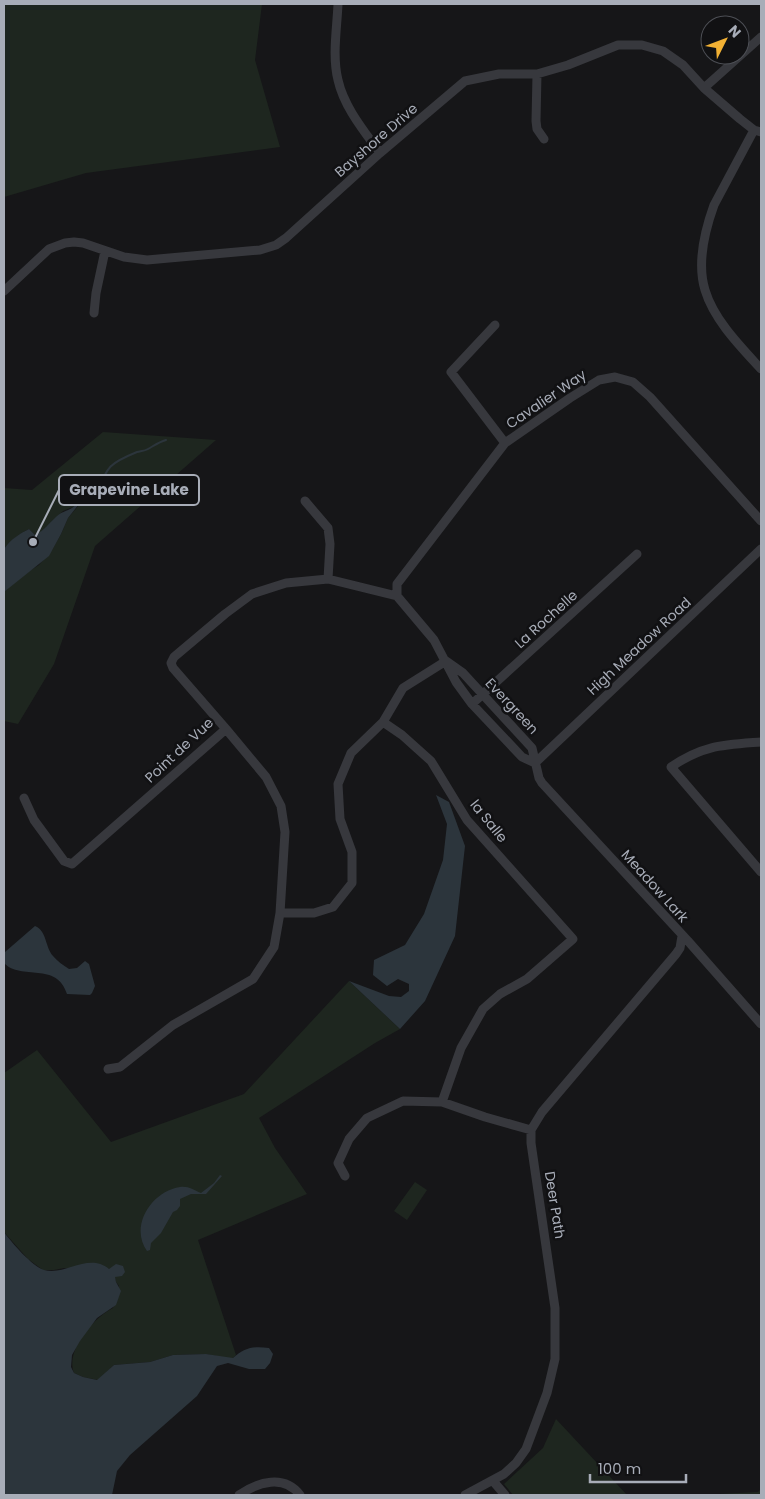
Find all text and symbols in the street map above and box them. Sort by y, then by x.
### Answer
north arrow [700,15,750,65]
text: N [724,21,746,42]
street label: Bayshore Drive [330,98,422,182]
street label: Cavalier Way [502,365,590,433]
callout: Grapevine Lake [59,475,199,505]
text: Grapevine Lake [69,479,189,500]
street label: La Rochelle [510,585,582,653]
street label: High Meadow Road [583,592,695,700]
street label: Evergreen [481,674,543,738]
street label: Point de Vue [140,713,218,787]
street label: la Salle [466,795,513,847]
street label: Meadow Lark [617,845,694,927]
street label: Deer Path [540,1170,570,1240]
scale bar [590,1452,686,1484]
text: 100 m [598,1458,641,1479]

